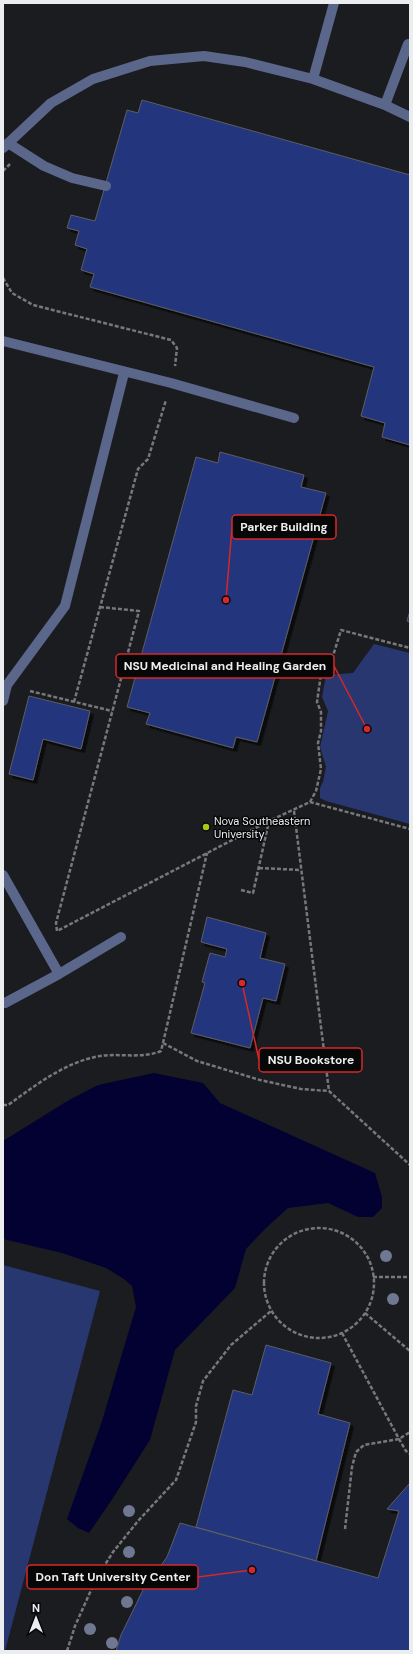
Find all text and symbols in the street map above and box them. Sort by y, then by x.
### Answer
callout: Parker Building [232,515,336,539]
text: Parker Building [240,519,328,535]
callout: NSU Medicinal and Healing Garden [116,654,334,678]
text: NSU Medicinal and Healing Garden [124,658,326,674]
place label: Nova Southeastern University [214,814,310,841]
marker: Nova Southeastern University [201,822,211,832]
callout: NSU Bookstore [259,1048,362,1072]
text: NSU Bookstore [268,1052,354,1068]
callout: Don Taft University Center [27,1565,198,1589]
text: Don Taft University Center [36,1569,190,1585]
north arrow [16,1598,56,1638]
text: N [32,1601,40,1615]

